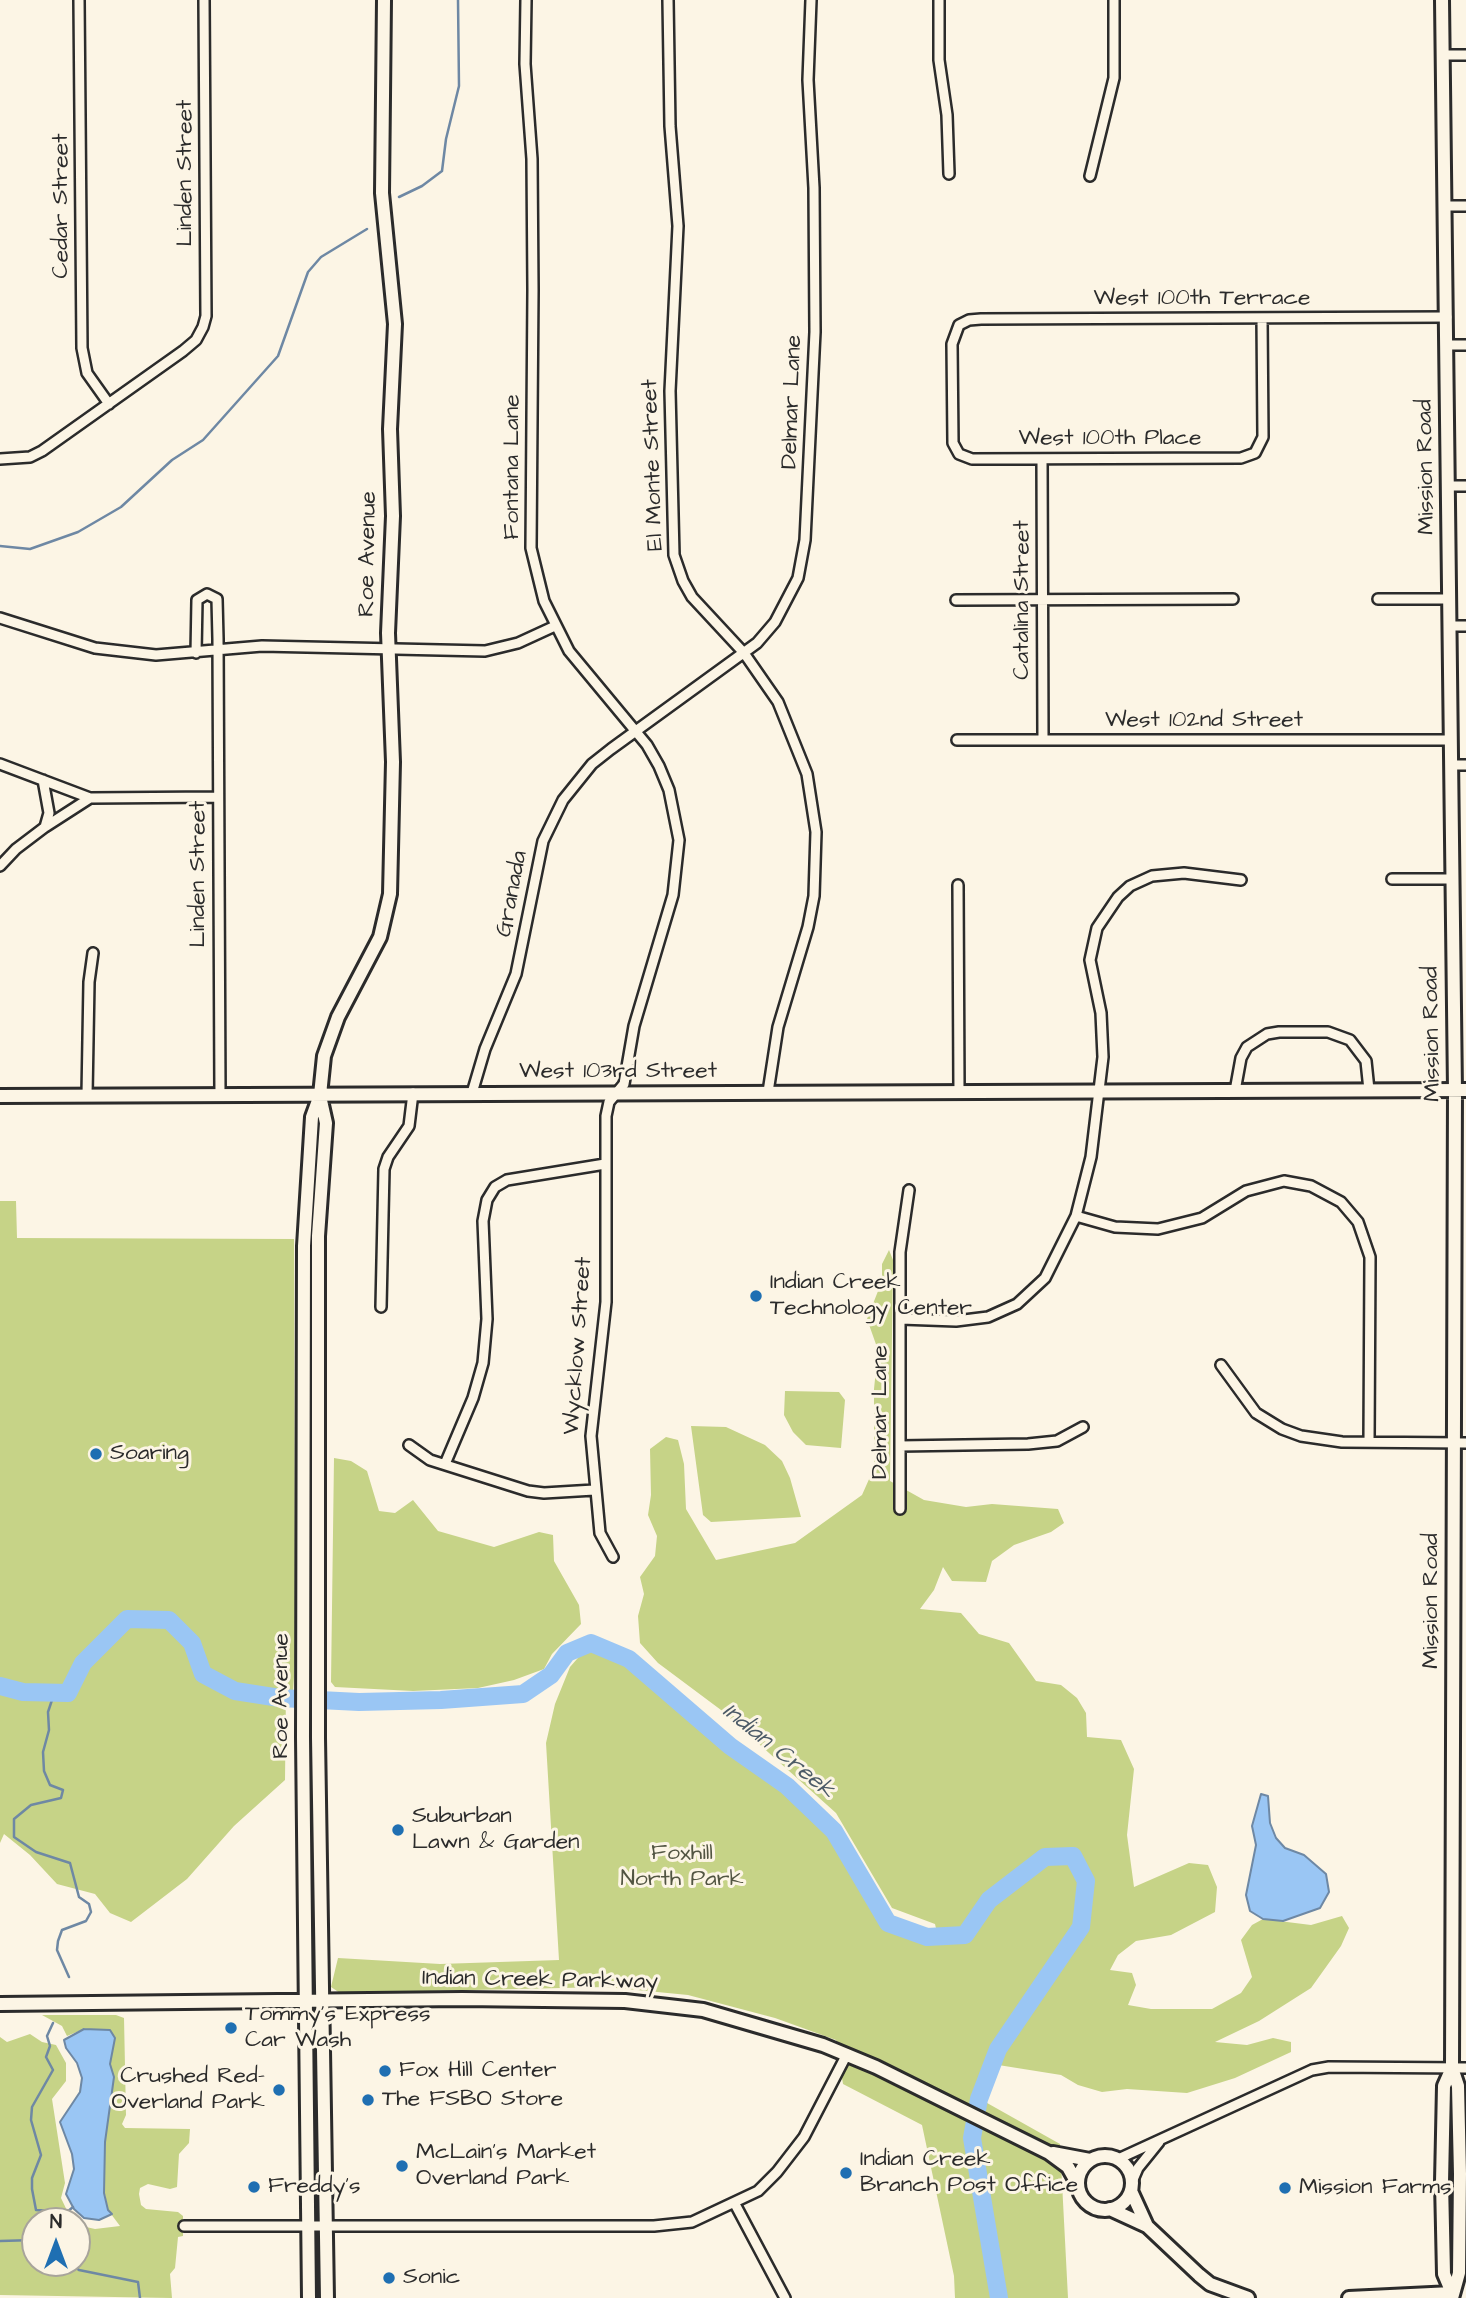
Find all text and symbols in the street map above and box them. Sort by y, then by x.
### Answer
street label: Linden Street [172,100,200,246]
street label: Cedar Street [48,133,76,279]
street label: West 100th Terrace [1094,285,1310,313]
street label: Delmar Lane [777,335,809,469]
street label: El Monte Street [637,379,671,551]
street label: Fontana Lane [499,394,527,540]
street label: Mission Road [1412,399,1442,535]
street label: West 100th Place [1019,425,1201,453]
street label: Roe Avenue [354,491,384,617]
street label: Catalina Street [1009,520,1037,680]
street label: West 102nd Street [1105,707,1303,735]
street label: Linden Street [185,801,213,947]
street label: Granada [491,849,535,939]
street label: Mission Road [1418,966,1448,1102]
street label: West 103rd Street [519,1058,717,1086]
street label: Wycklow Street [559,1256,599,1436]
place label: Indian Creek Technology Center [770,1269,972,1323]
marker: Indian Creek Technology Center [748,1288,764,1304]
street label: Delmar Lane [867,1345,895,1479]
place label: Soaring [110,1440,189,1468]
marker: Soaring [88,1446,104,1462]
street label: Mission Road [1418,1533,1446,1669]
street label: Roe Avenue [268,1633,296,1759]
water label: Indian Creek [716,1698,840,1806]
place label: Suburban Lawn & Garden [412,1803,580,1857]
marker: Suburban Lawn & Garden [390,1822,406,1838]
park label: Foxhill North Park [620,1840,744,1894]
street label: Indian Creek Parkway [422,1965,658,1997]
place label: Tommy's Express Car Wash [245,2001,431,2055]
marker: Tommy's Express Car Wash [223,2020,239,2036]
place label: Fox Hill Center [399,2057,556,2085]
place label: Crushed Red- Overland Park [112,2063,265,2117]
marker: Fox Hill Center [377,2063,393,2079]
marker: Crushed Red- Overland Park [271,2082,287,2098]
place label: The FSBO Store [382,2086,563,2114]
marker: The FSBO Store [360,2092,376,2108]
place label: McLain's Market Overland Park [416,2139,596,2193]
place label: Indian Creek Branch Post Office [860,2146,1078,2200]
marker: McLain's Market Overland Park [394,2158,410,2174]
marker: Indian Creek Branch Post Office [838,2165,854,2181]
place label: Freddy's [268,2173,361,2201]
place label: Mission Farms [1299,2174,1451,2202]
marker: Freddy's [246,2179,262,2195]
marker: Mission Farms [1277,2180,1293,2196]
north arrow [21,2207,91,2277]
text: N [50,2209,62,2236]
place label: Sonic [403,2264,460,2292]
marker: Sonic [381,2270,397,2286]

